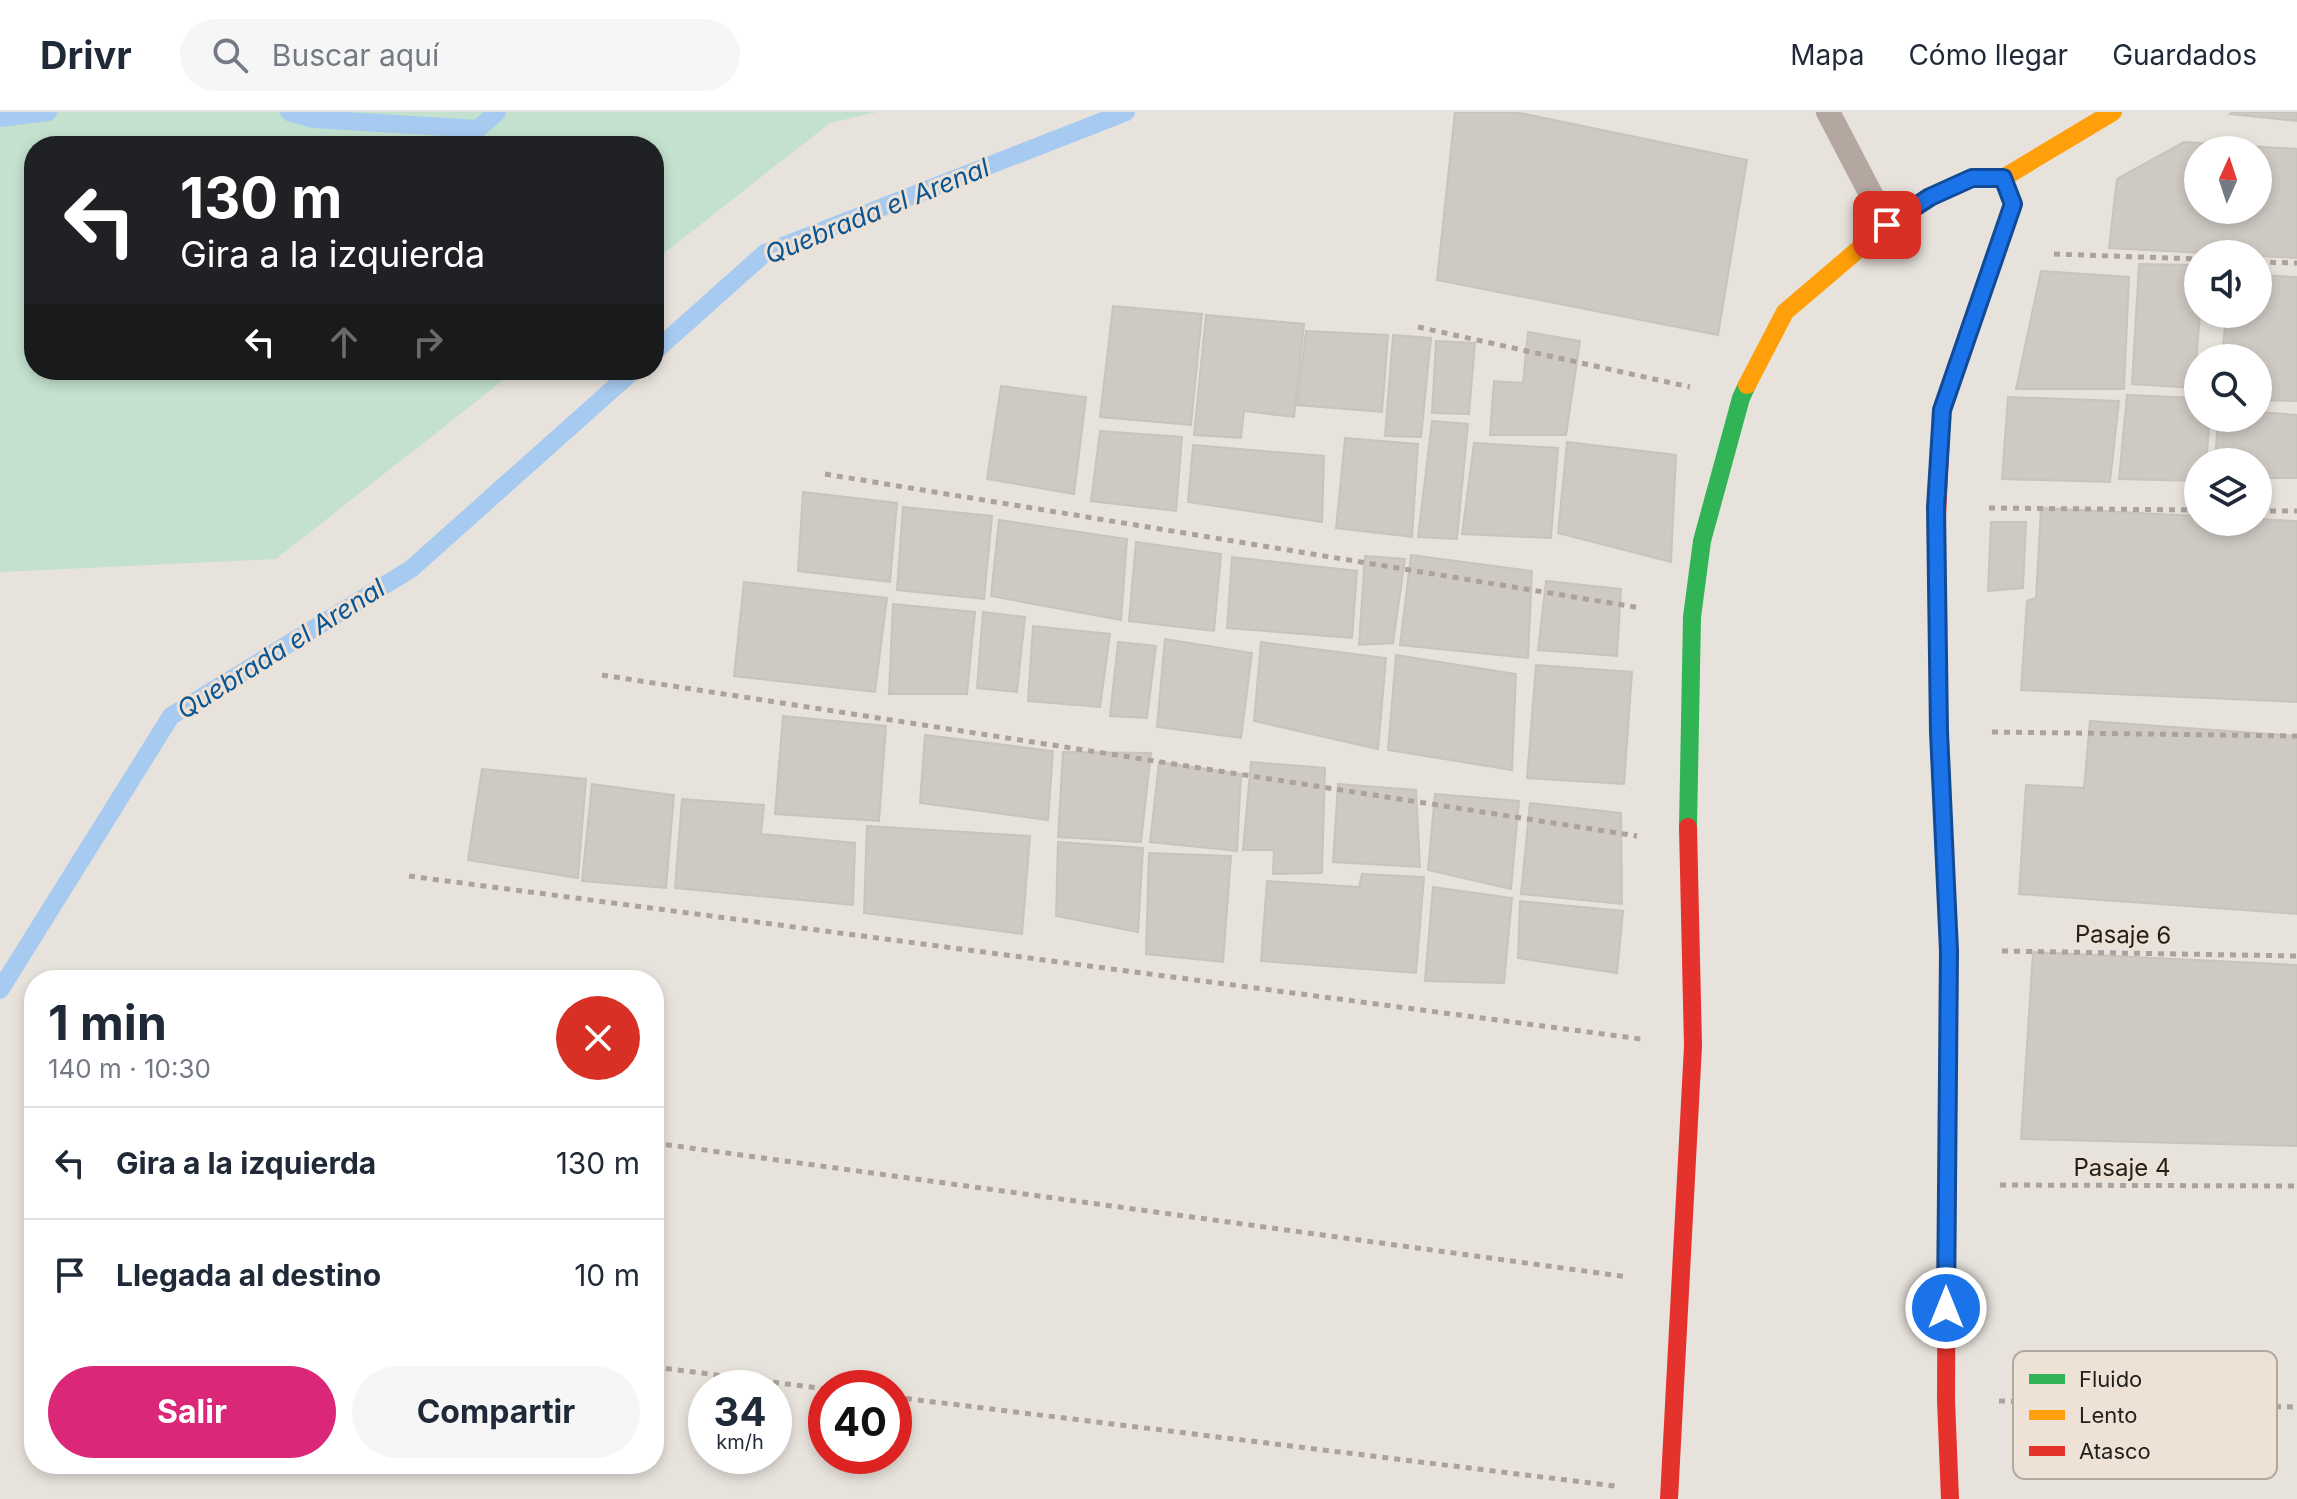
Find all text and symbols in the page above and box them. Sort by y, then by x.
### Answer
search box [180,19,740,91]
text: Drivr [40,32,132,78]
icon: search [208,33,252,77]
text: Buscar aquí [272,37,439,73]
text: Mapa [1790,38,1864,72]
text: Cómo llegar [1908,38,2068,72]
text: Guardados [2112,38,2257,72]
north arrow [2184,136,2272,224]
map controls [2184,136,2272,536]
water label: Quebrada el Arenal [760,151,994,270]
text: 130 m [180,164,342,232]
icon: left [48,168,152,272]
pin [1853,191,1921,259]
icon: arrive [1865,203,1909,247]
text: Gira a la izquierda [180,232,485,276]
button: sound [2184,240,2272,328]
icon: left [238,320,282,364]
icon: ahead [322,320,366,364]
icon: right [406,320,450,364]
button: search [2184,344,2272,432]
button: layers [2184,448,2272,536]
water label: Quebrada el Arenal [171,572,391,725]
street label: Pasaje 6 [2075,919,2171,950]
text: 1 min [48,993,167,1052]
button: close [556,996,640,1080]
text: 140 m · 10:30 [48,1053,211,1084]
icon: left [48,1141,92,1185]
text: Gira a la izquierda [116,1145,376,1181]
text: 130 m [556,1145,640,1181]
street label: Pasaje 4 [2073,1153,2171,1182]
icon: arrive [48,1253,92,1297]
text: Llegada al destino [116,1257,381,1293]
text: 10 m [574,1257,640,1293]
position arrow [1904,1266,1988,1350]
legend [2013,1351,2277,1479]
button: Salir [48,1366,336,1458]
button: Compartir [352,1366,640,1458]
text: Fluido [2079,1366,2142,1392]
speed limit sign: 40 [808,1370,912,1474]
text: 34 [714,1387,766,1436]
text: Lento [2079,1402,2137,1428]
text: km/h [716,1430,764,1454]
text: Atasco [2079,1438,2151,1464]

